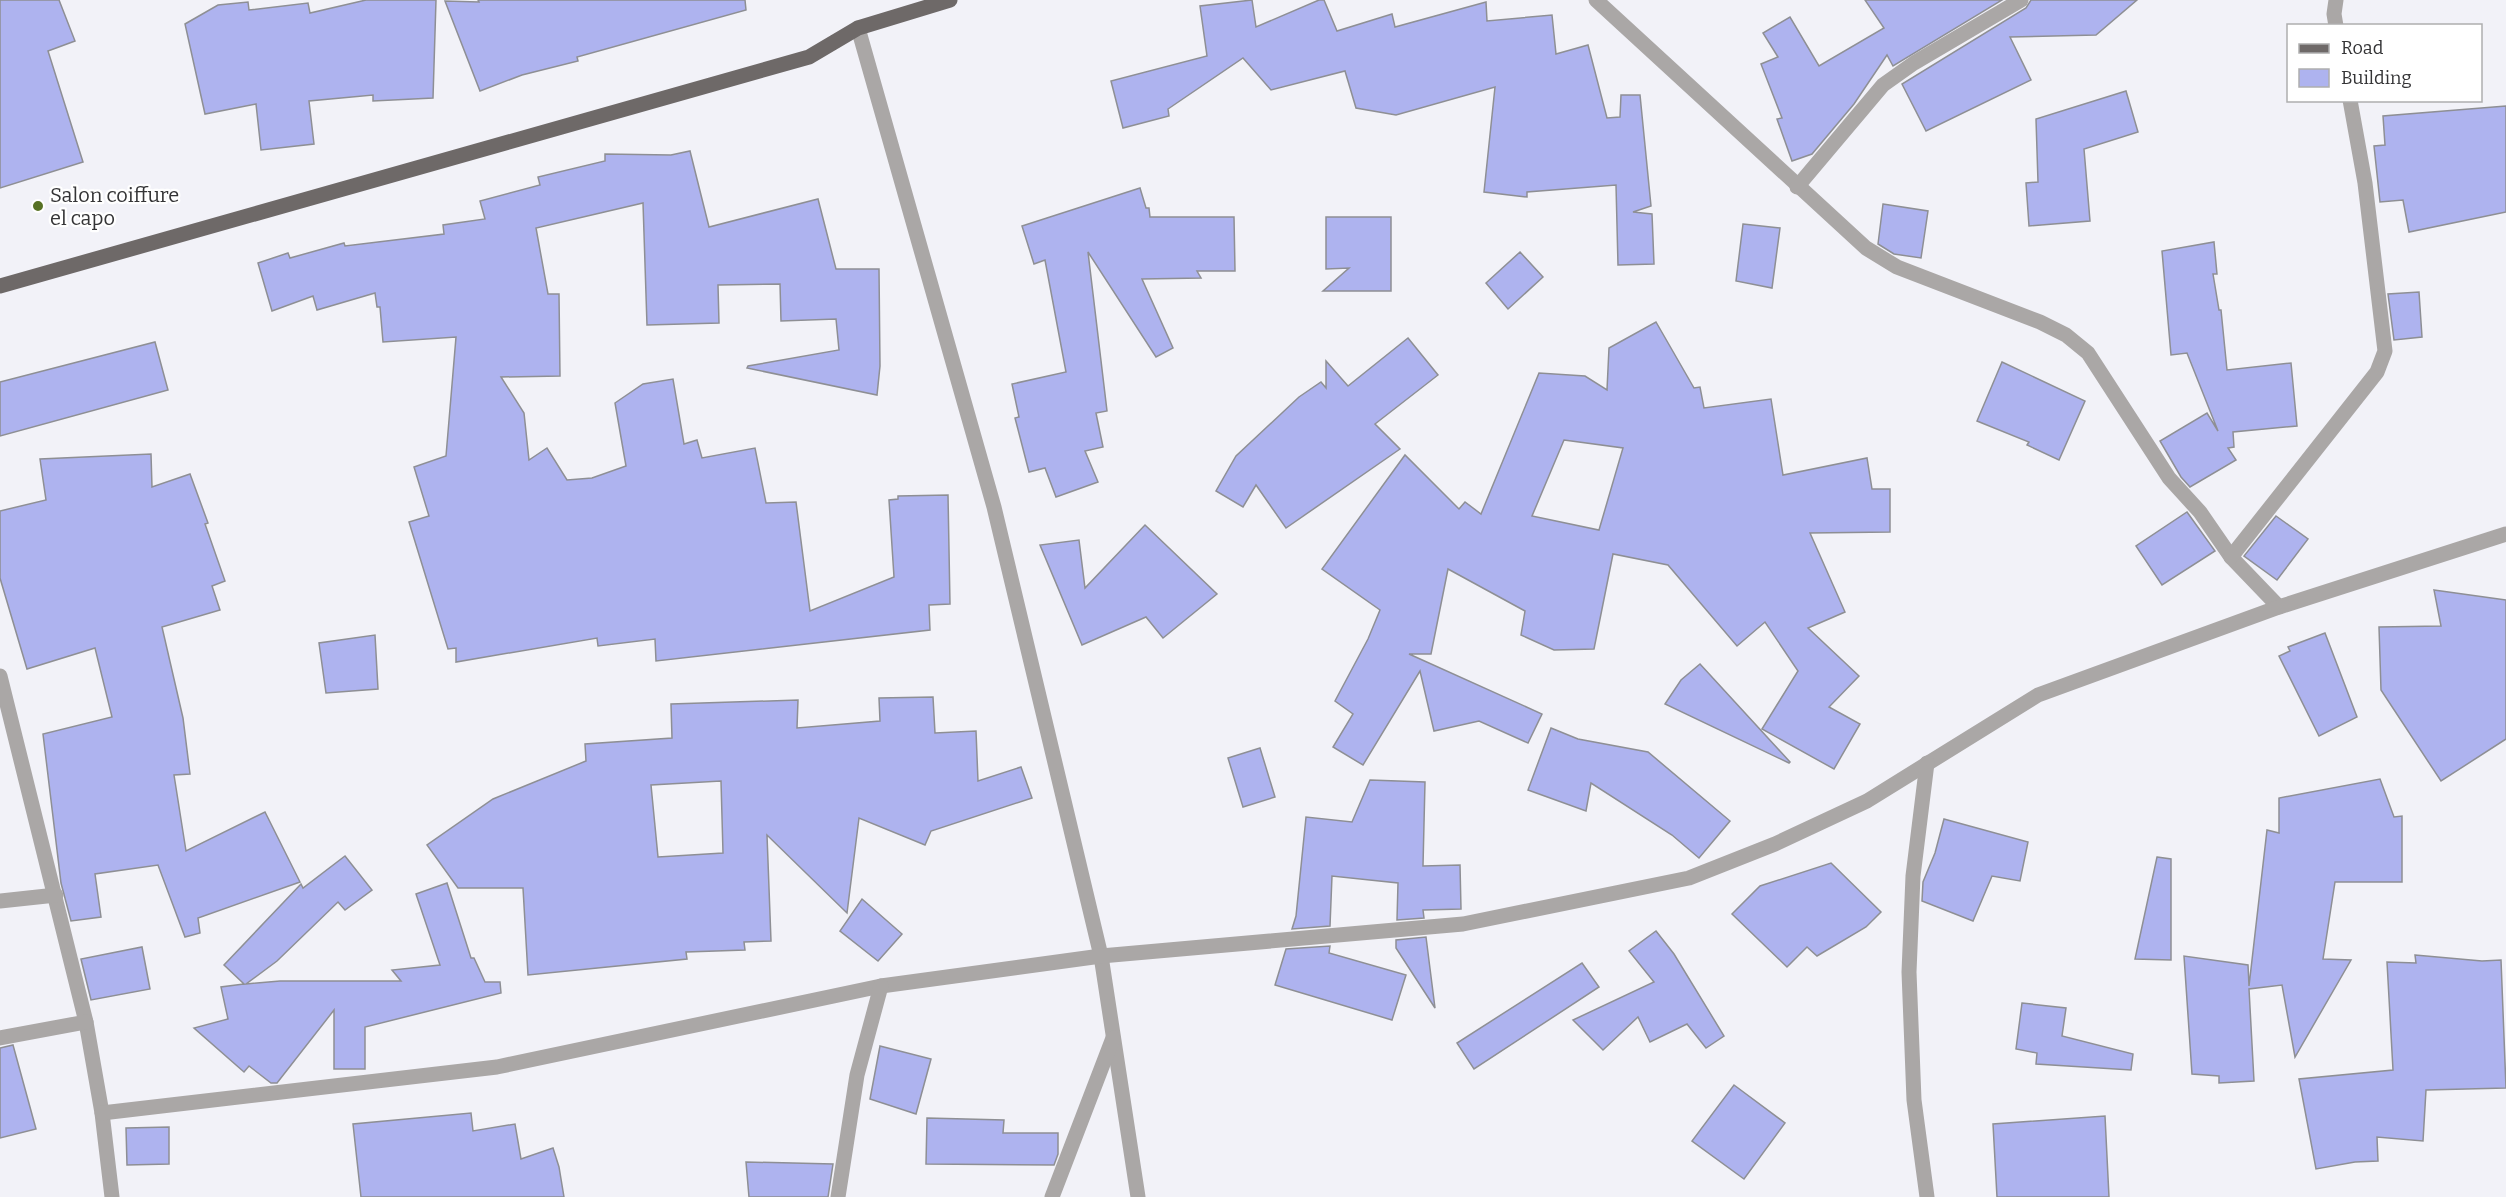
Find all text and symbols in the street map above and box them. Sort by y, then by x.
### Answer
legend [2287,24,2482,102]
text: Road [2341,37,2384,59]
text: Building [2341,67,2412,89]
place label: Salon coiffure el capo [50,183,179,230]
marker: Salon coiffure el capo [31,199,45,213]

